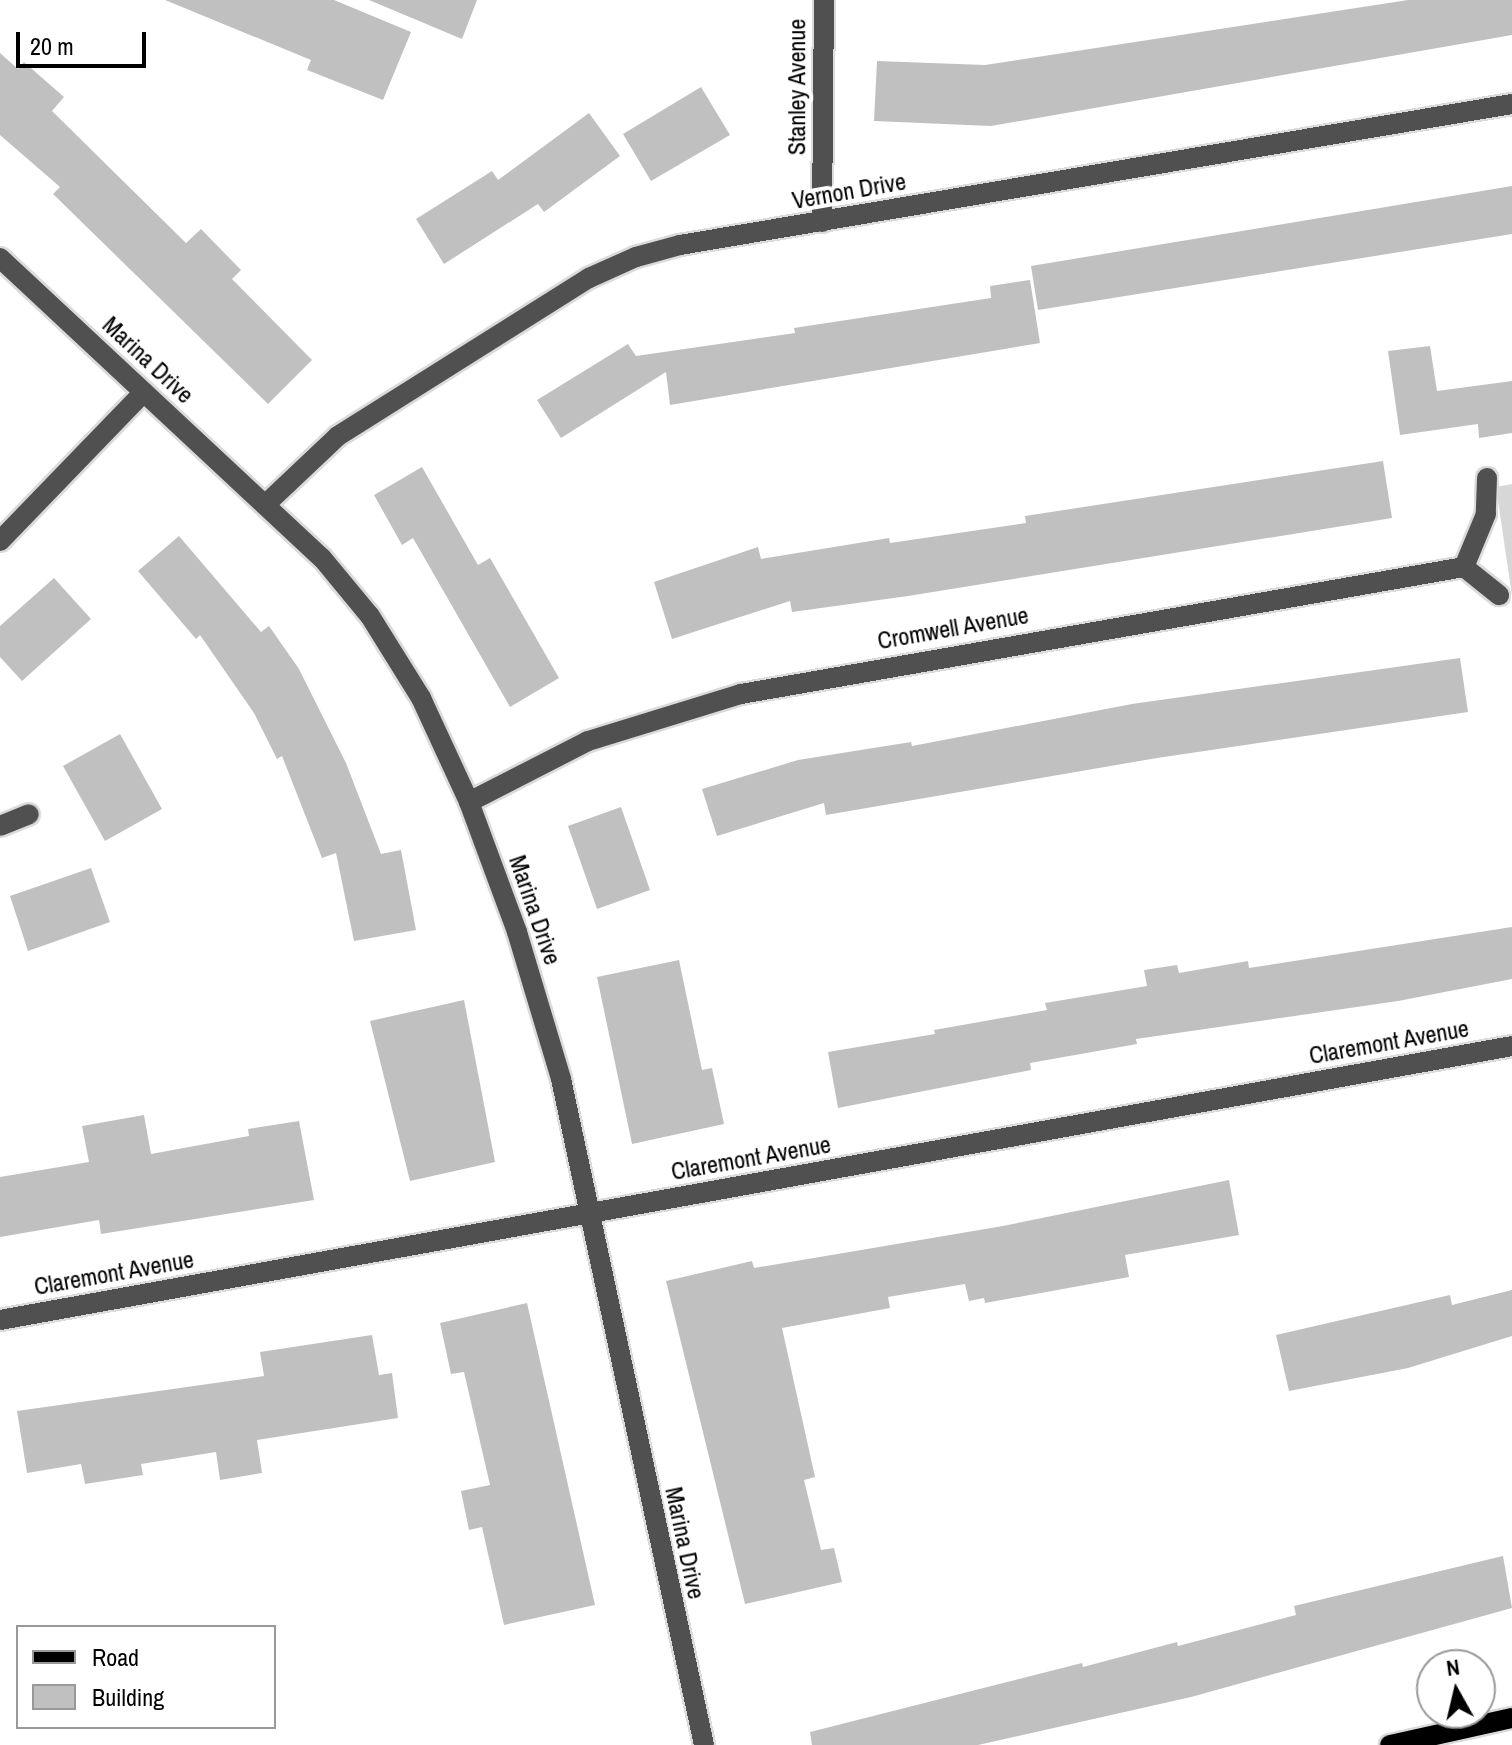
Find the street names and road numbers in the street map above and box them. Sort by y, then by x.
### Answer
street label: Stanley Avenue [783,18,811,156]
street label: Vernon Drive [790,167,908,215]
street label: Marina Drive [97,311,199,409]
street label: Cromwell Avenue [875,600,1031,656]
street label: Marina Drive [503,852,567,968]
street label: Claremont Avenue [1306,1014,1472,1070]
street label: Claremont Avenue [668,1130,834,1186]
street label: Claremont Avenue [31,1245,197,1301]
street label: Marina Drive [659,1484,711,1602]

